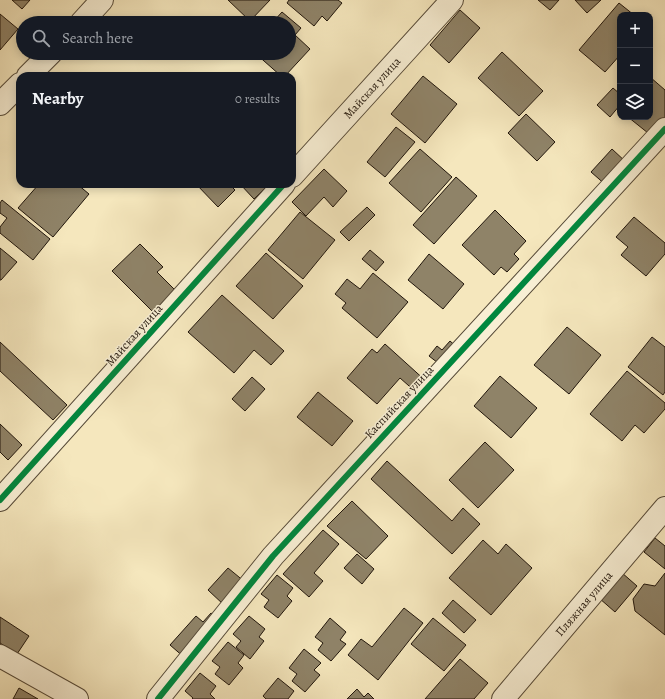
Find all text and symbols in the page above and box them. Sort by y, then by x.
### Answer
map controls [617,12,653,120]
button: + [617,12,653,48]
search box [16,16,296,60]
icon: search [30,27,52,49]
text: Search here [62,28,133,48]
button: − [617,48,653,84]
street label: Майская улица [340,53,405,122]
button: layers [617,84,653,120]
text: Nearby [32,87,83,110]
text: 0 results [235,90,280,107]
street label: Майская улица [102,300,166,369]
street label: Каспийская улица [361,362,437,442]
street label: Пляжная улица [552,567,616,640]

